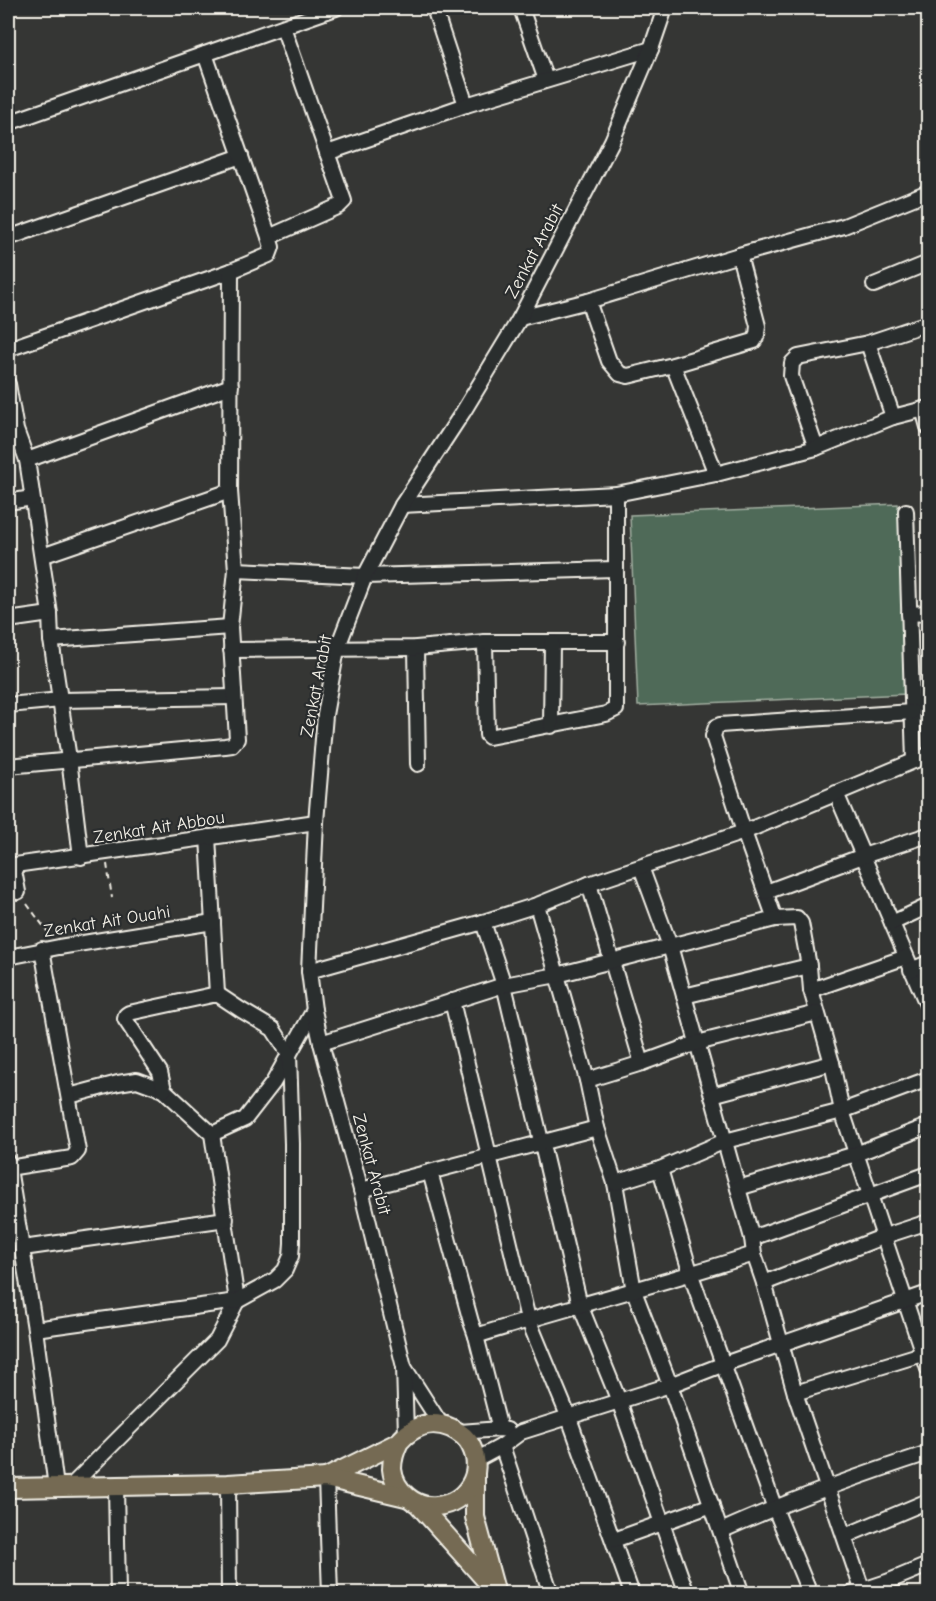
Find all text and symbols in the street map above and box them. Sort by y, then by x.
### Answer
street label: Zenkat Arabit [501,200,568,302]
street label: Zenkat Arabit [296,632,337,739]
street label: Zenkat Ait Abbou [92,807,226,848]
street label: Zenkat Ait Ouahi [42,901,172,942]
street label: Zenkat Arabit [348,1111,395,1218]

